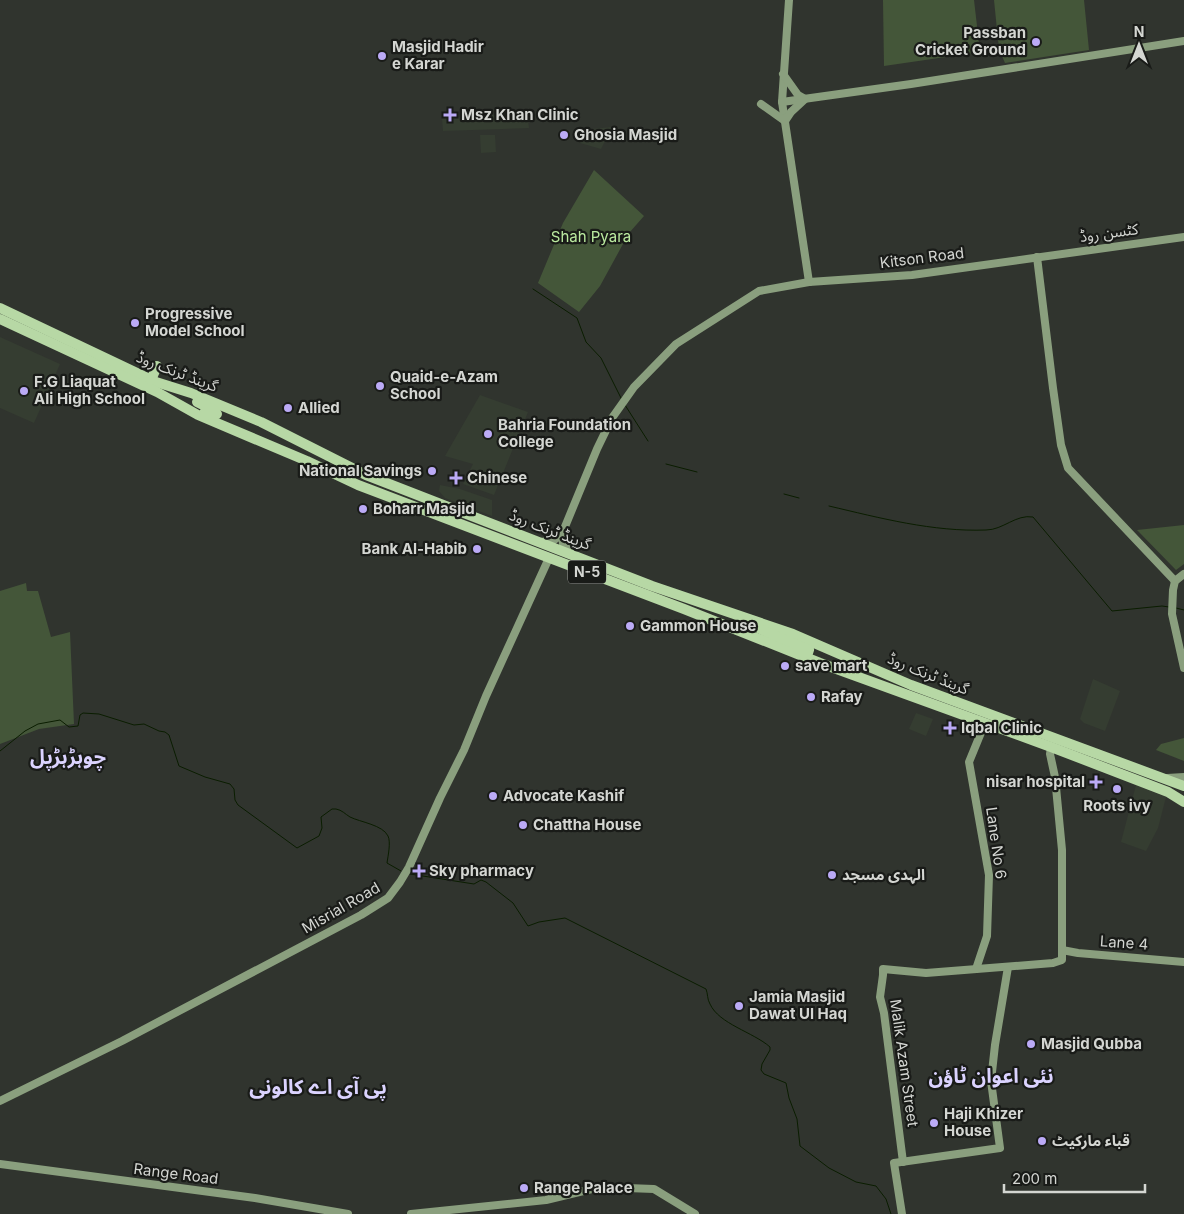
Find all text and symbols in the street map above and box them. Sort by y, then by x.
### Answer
north arrow [1114,20,1164,70]
place label: Passban Cricket Ground [915,23,1026,59]
text: N [1134,23,1144,40]
marker: Passban Cricket Ground [1030,36,1042,48]
place label: Masjid Hadir e Karar [392,37,484,73]
marker: Masjid Hadir e Karar [376,50,388,62]
place label: Msz Khan Clinic [461,105,579,124]
marker: Msz Khan Clinic [443,108,457,122]
place label: Ghosia Masjid [574,125,677,144]
marker: Ghosia Masjid [558,129,570,141]
street label: کٹسن روڈ [1078,219,1140,246]
park label: Shah Pyara [551,227,631,246]
street label: Kitson Road [879,243,965,272]
place label: Progressive Model School [145,304,245,340]
marker: Progressive Model School [129,317,141,329]
street label: گرینڈ ٹرنک روڈ [134,347,221,396]
place label: Quaid-e-Azam School [390,367,498,403]
place label: F.G Liaquat Ali High School [34,372,145,408]
marker: Quaid-e-Azam School [374,380,386,392]
marker: F.G Liaquat Ali High School [18,385,30,397]
place label: Allied [298,398,340,417]
marker: Allied [282,402,294,414]
place label: Bahria Foundation College [498,415,631,451]
marker: Bahria Foundation College [482,428,494,440]
place label: National Savings [299,461,422,480]
marker: National Savings [426,465,438,477]
place label: Chinese [467,468,527,487]
marker: Chinese [449,471,463,485]
place label: Boharr Masjid [373,499,475,518]
marker: Boharr Masjid [357,503,369,515]
street label: گرینڈ ٹرنک روڈ [507,505,594,554]
place label: Bank Al-Habib [362,539,467,558]
marker: Bank Al-Habib [471,543,483,555]
road number: N-5 [568,560,606,584]
place label: Gammon House [640,616,757,635]
marker: Gammon House [624,620,636,632]
street label: گرینڈ ٹرنک روڈ [885,649,972,699]
place label: save mart [795,656,868,675]
marker: save mart [779,660,791,672]
place label: Rafay [821,687,863,706]
marker: Rafay [805,691,817,703]
place label: Iqbal Clinic [961,718,1042,737]
marker: Iqbal Clinic [943,721,957,735]
district label: چوہڑہڑپل [30,745,106,771]
place label: nisar hospital [986,772,1085,791]
marker: nisar hospital [1089,775,1103,789]
marker: Roots ivy [1111,783,1123,795]
place label: Advocate Kashif [503,786,624,805]
marker: Advocate Kashif [487,790,499,802]
place label: Roots ivy [1083,796,1151,815]
street label: Lane No 6 [982,806,1011,880]
place label: Chattha House [533,815,641,834]
marker: Chattha House [517,819,529,831]
place label: Sky pharmacy [429,861,534,880]
marker: Sky pharmacy [413,865,425,877]
place label: الہدی مسجد [842,865,925,884]
marker: الہدی مسجد [826,869,838,881]
street label: Misrial Road [298,878,383,938]
street label: Lane 4 [1099,931,1149,954]
place label: Jamia Masjid Dawat Ul Haq [749,987,847,1023]
street label: Malik Azam Street [886,998,923,1128]
marker: Jamia Masjid Dawat Ul Haq [733,1000,745,1012]
place label: Masjid Qubba [1041,1034,1142,1053]
marker: Masjid Qubba [1025,1038,1037,1050]
district label: نئی اعوان ٹاؤن [928,1064,1054,1088]
district label: پی آی اے کالونی [249,1075,387,1101]
place label: Haji Khizer House [944,1104,1023,1140]
marker: Haji Khizer House [928,1117,940,1129]
place label: قباء مارکیٹ [1052,1131,1130,1150]
marker: قباء مارکیٹ [1036,1135,1048,1147]
street label: Range Road [133,1159,220,1188]
scale bar [1004,1162,1145,1194]
text: 200 m [1012,1169,1057,1188]
place label: Range Palace [534,1178,633,1197]
marker: Range Palace [518,1182,530,1194]

